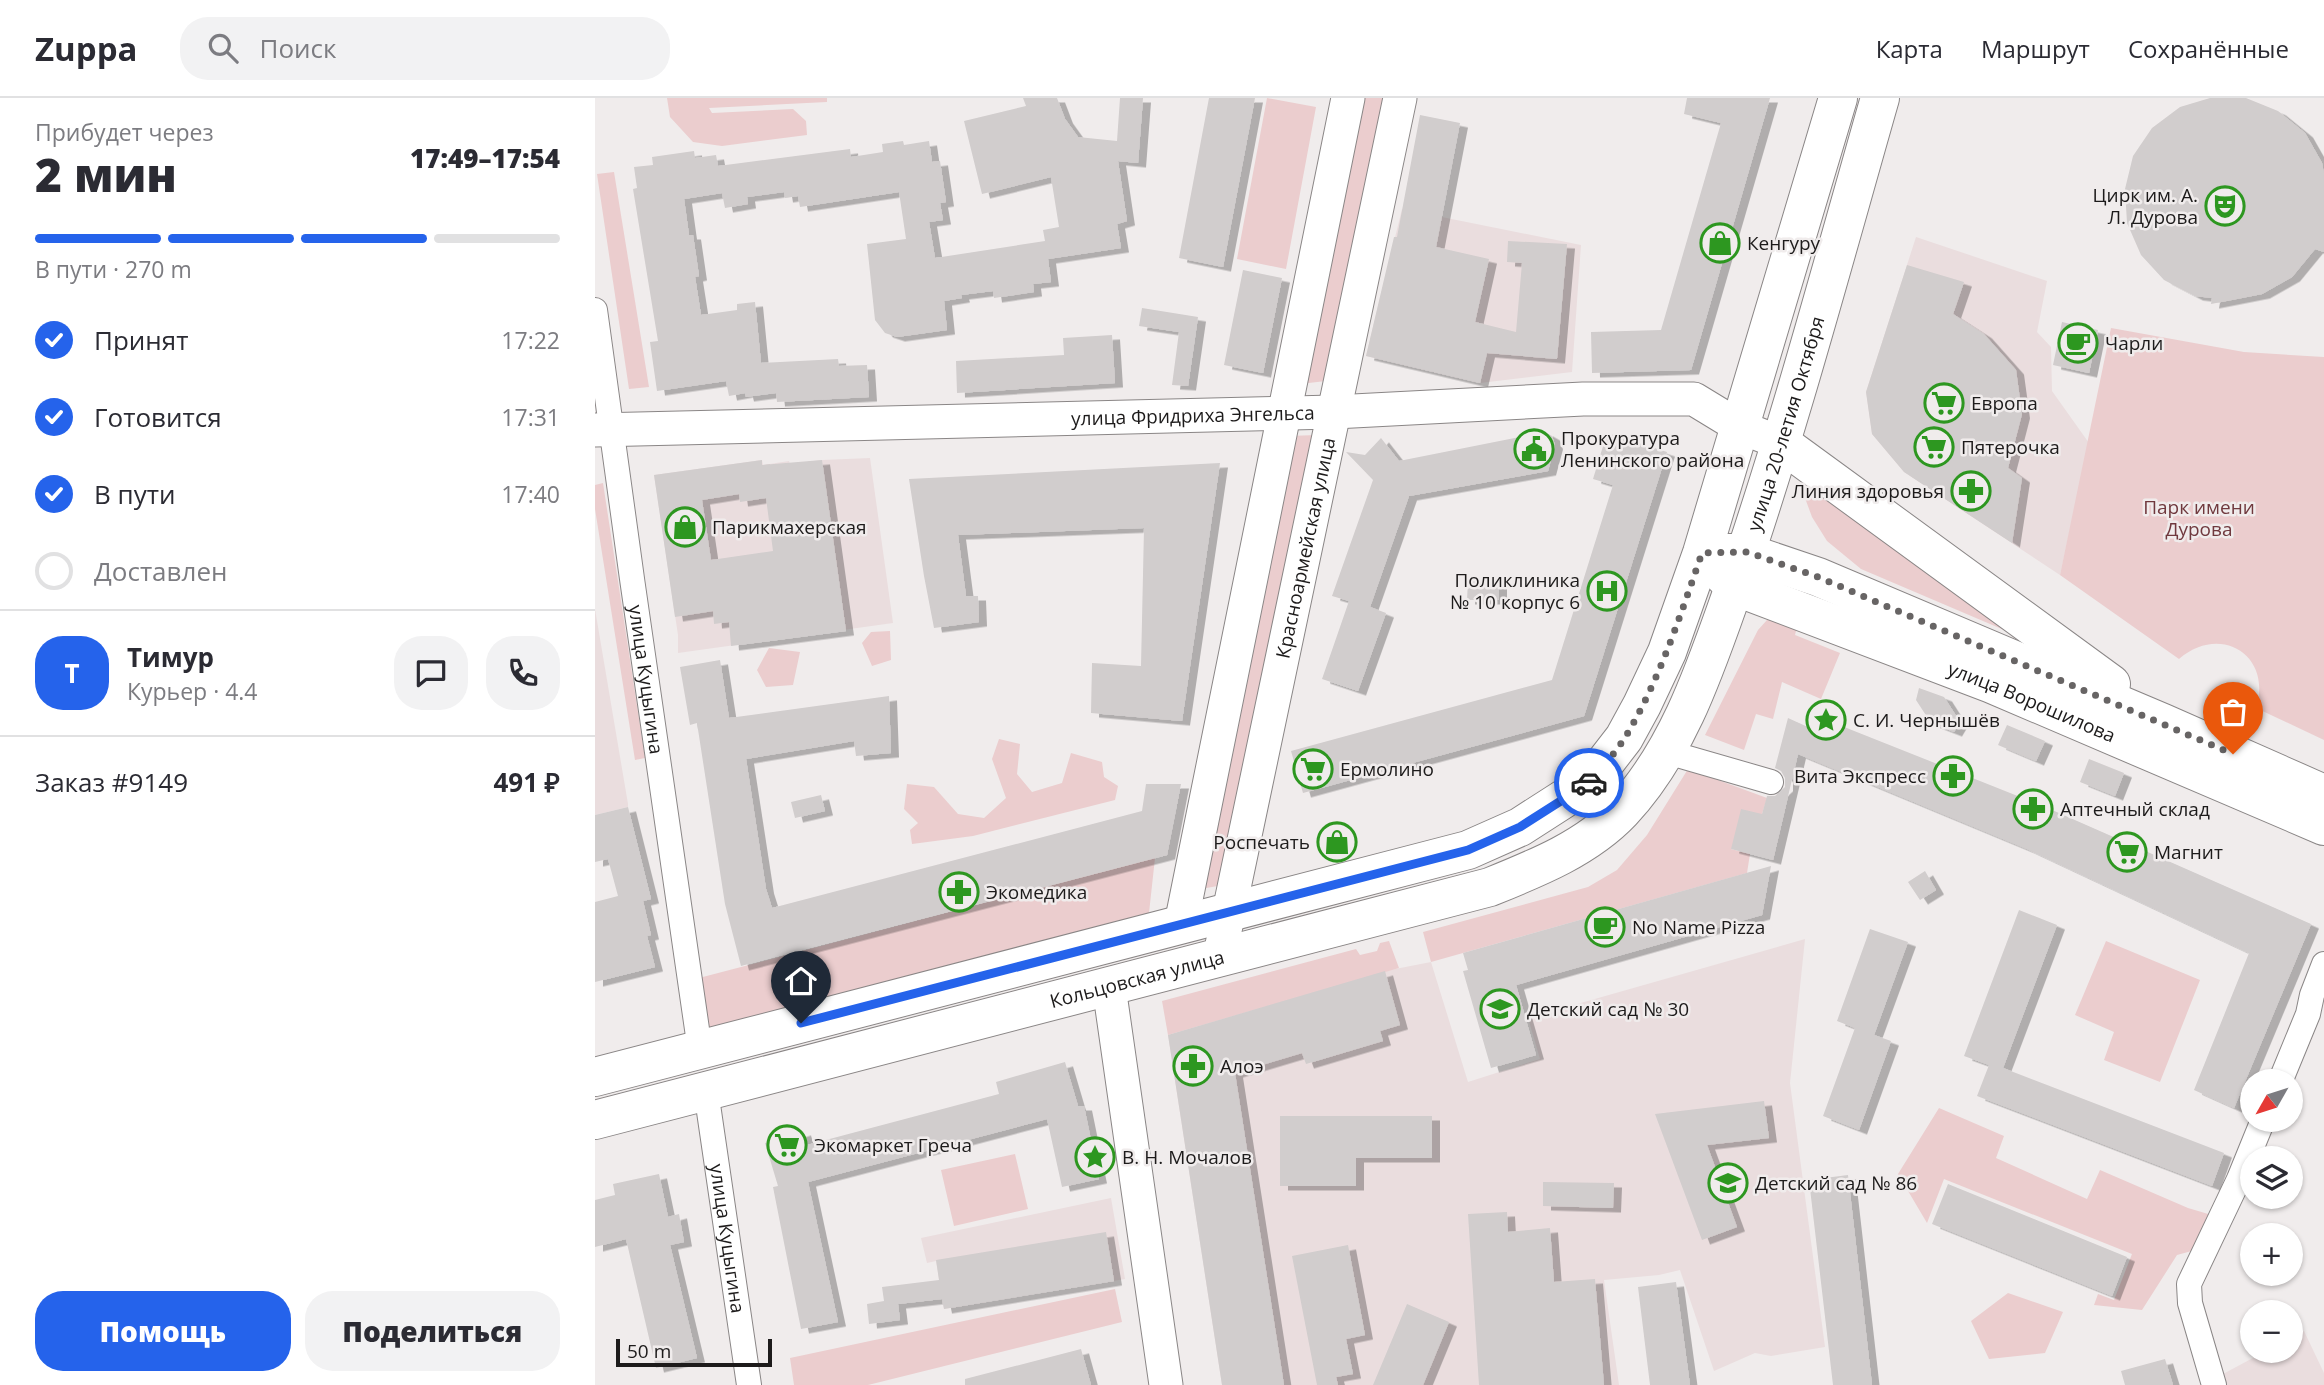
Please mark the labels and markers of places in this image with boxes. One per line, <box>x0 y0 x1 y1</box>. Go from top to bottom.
place label: Цирк им. А. Л. Дурова <box>2093 182 2198 230</box>
theatre icon: Цирк им. А. Л. Дурова <box>2204 185 2246 227</box>
shop icon: Кенгуру <box>1699 222 1741 264</box>
place label: Кенгуру <box>1747 230 1821 256</box>
cafe icon: Чарли <box>2057 322 2099 364</box>
place label: Чарли <box>2105 330 2163 356</box>
supermarket icon: Европа <box>1923 382 1965 424</box>
place label: Европа <box>1971 390 2038 416</box>
place label: Прокуратура Ленинского района <box>1561 425 1744 473</box>
supermarket icon: Пятерочка <box>1913 426 1955 468</box>
public building icon: Прокуратура Ленинского района <box>1513 428 1555 470</box>
place label: Пятерочка <box>1961 434 2060 460</box>
pharmacy icon: Линия здоровья <box>1950 470 1992 512</box>
place label: Линия здоровья <box>1792 478 1944 504</box>
shop icon: Парикмахерская <box>664 506 706 548</box>
place label: Парикмахерская <box>712 514 867 540</box>
place label: Поликлиника № 10 корпус 6 <box>1450 567 1580 615</box>
hospital icon: Поликлиника № 10 корпус 6 <box>1586 570 1628 612</box>
pin <box>2203 682 2263 754</box>
place icon: С. И. Чернышёв <box>1805 699 1847 741</box>
place label: С. И. Чернышёв <box>1853 707 2000 733</box>
supermarket icon: Ермолино <box>1292 748 1334 790</box>
pharmacy icon: Вита Экспресс <box>1932 755 1974 797</box>
place label: Ермолино <box>1340 756 1434 782</box>
place label: Вита Экспресс <box>1794 763 1926 789</box>
pharmacy icon: Аптечный склад <box>2012 788 2054 830</box>
place label: Аптечный склад <box>2060 796 2210 822</box>
shop icon: Роспечать <box>1316 821 1358 863</box>
place label: Роспечать <box>1213 829 1310 855</box>
supermarket icon: Магнит <box>2106 831 2148 873</box>
place label: Магнит <box>2154 839 2223 865</box>
pharmacy icon: Экомедика <box>938 871 980 913</box>
place label: Экомедика <box>986 879 1087 905</box>
cafe icon: No Name Pizza <box>1584 906 1626 948</box>
place label: No Name Pizza <box>1632 914 1765 940</box>
pin <box>771 951 831 1023</box>
school or university icon: Детский сад № 30 <box>1479 988 1521 1030</box>
place label: Детский сад № 30 <box>1527 996 1689 1022</box>
pharmacy icon: Алоэ <box>1172 1045 1214 1087</box>
place label: Алоэ <box>1220 1053 1264 1079</box>
supermarket icon: Экомаркет Греча <box>766 1124 808 1166</box>
place label: Экомаркет Греча <box>814 1132 972 1158</box>
place icon: В. Н. Мочалов <box>1074 1136 1116 1178</box>
place label: В. Н. Мочалов <box>1122 1144 1252 1170</box>
school or university icon: Детский сад № 86 <box>1707 1162 1749 1204</box>
place label: Детский сад № 86 <box>1755 1170 1917 1196</box>

